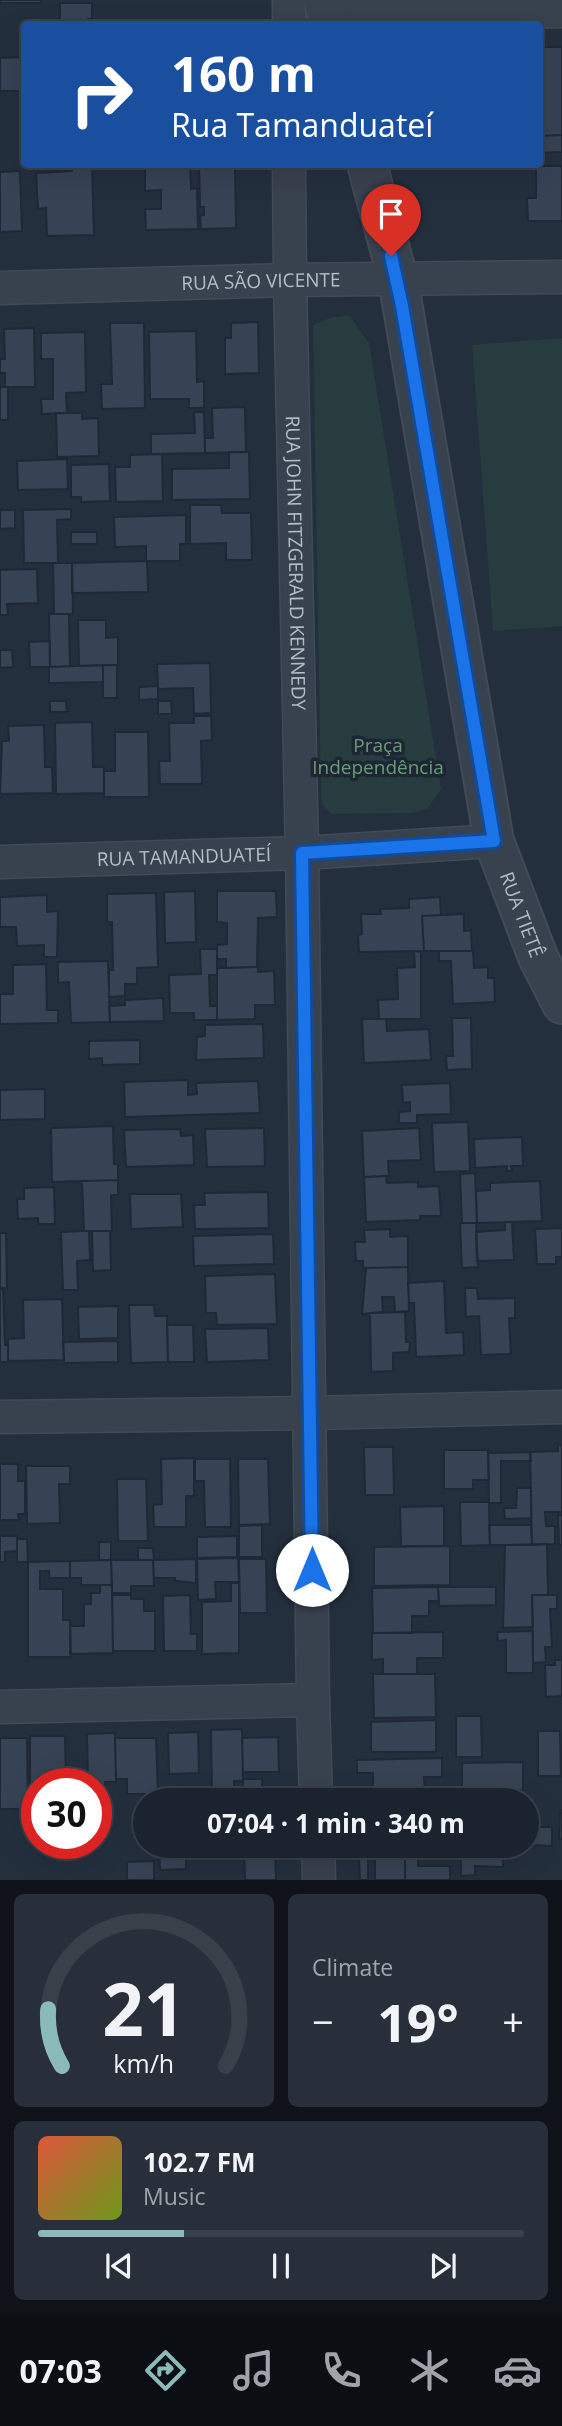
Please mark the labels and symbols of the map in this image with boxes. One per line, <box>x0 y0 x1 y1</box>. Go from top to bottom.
pin <box>361 184 421 256</box>
street label: RUA SÃO VICENTE <box>181 266 341 296</box>
street label: RUA JOHN FITZGERALD KENNEDY <box>280 415 312 711</box>
park label: Praça Independência <box>312 732 444 780</box>
street label: RUA TAMANDUATEÍ <box>96 841 272 872</box>
street label: RUA TIETÊ <box>494 868 550 961</box>
position arrow <box>275 1533 349 1607</box>
speed limit sign: 30 <box>21 1768 112 1859</box>

